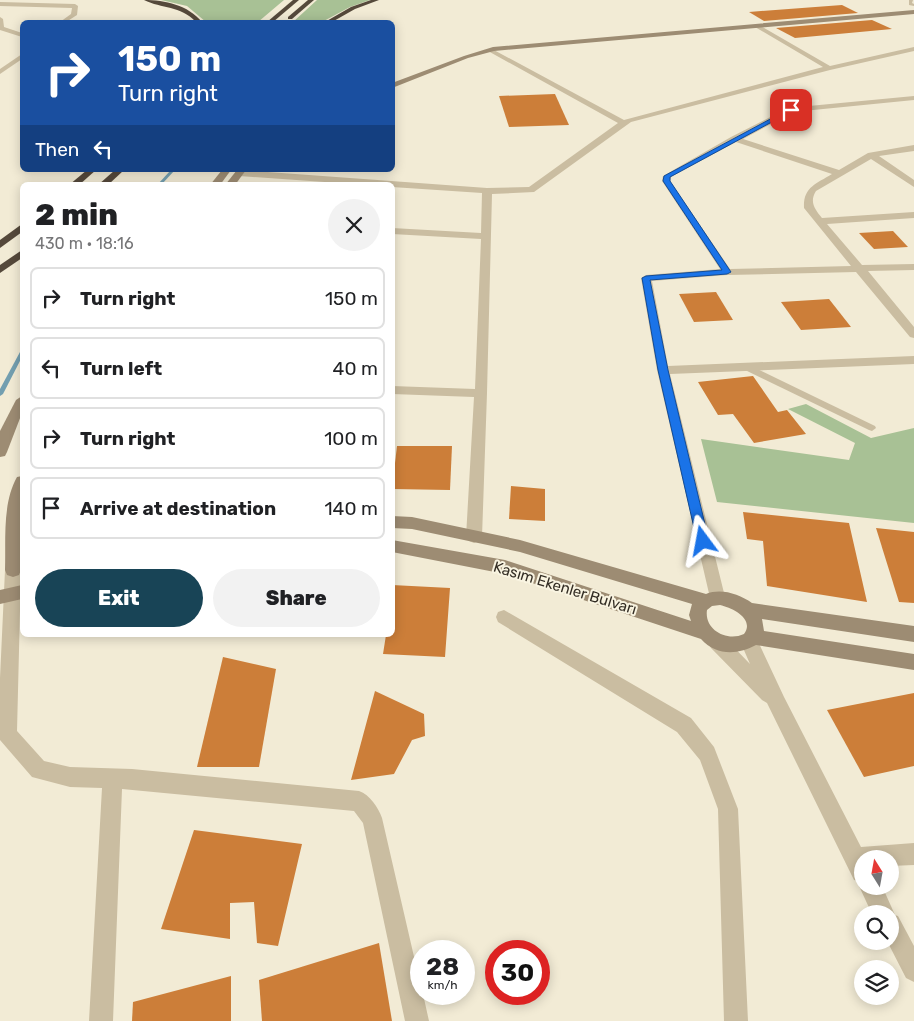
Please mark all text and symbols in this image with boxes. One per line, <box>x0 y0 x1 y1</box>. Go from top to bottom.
text: 150 m <box>118 38 221 80</box>
icon: right <box>35 40 100 105</box>
text: Turn right <box>118 80 218 107</box>
pin <box>770 89 812 131</box>
icon: arrive <box>777 96 805 124</box>
icon: left <box>89 135 117 163</box>
text: Then <box>35 138 79 161</box>
text: 2 min <box>35 197 118 233</box>
button: close <box>328 199 380 251</box>
text: 430 m · 18:16 <box>35 234 134 253</box>
icon: right <box>37 284 65 312</box>
text: Turn right <box>80 287 175 310</box>
text: 150 m <box>325 287 378 310</box>
icon: left <box>37 354 65 382</box>
text: Turn left <box>80 357 162 380</box>
text: 40 m <box>333 357 378 380</box>
icon: right <box>37 424 65 452</box>
text: Turn right <box>80 427 175 450</box>
text: 100 m <box>324 427 378 450</box>
icon: arrive <box>37 494 65 522</box>
text: Arrive at destination <box>80 497 276 520</box>
text: 140 m <box>324 497 378 520</box>
position arrow <box>676 514 728 566</box>
street label: Kasım Ekenler Bulvarı <box>491 558 639 618</box>
button: Exit <box>35 569 203 627</box>
button: Share <box>213 569 380 627</box>
north arrow <box>854 850 899 895</box>
map controls <box>854 850 899 1005</box>
button: search <box>854 905 899 950</box>
speed limit sign: 30 <box>485 940 550 1005</box>
text: 28 <box>426 952 459 981</box>
button: layers <box>854 960 899 1005</box>
text: km/h <box>428 978 457 992</box>

